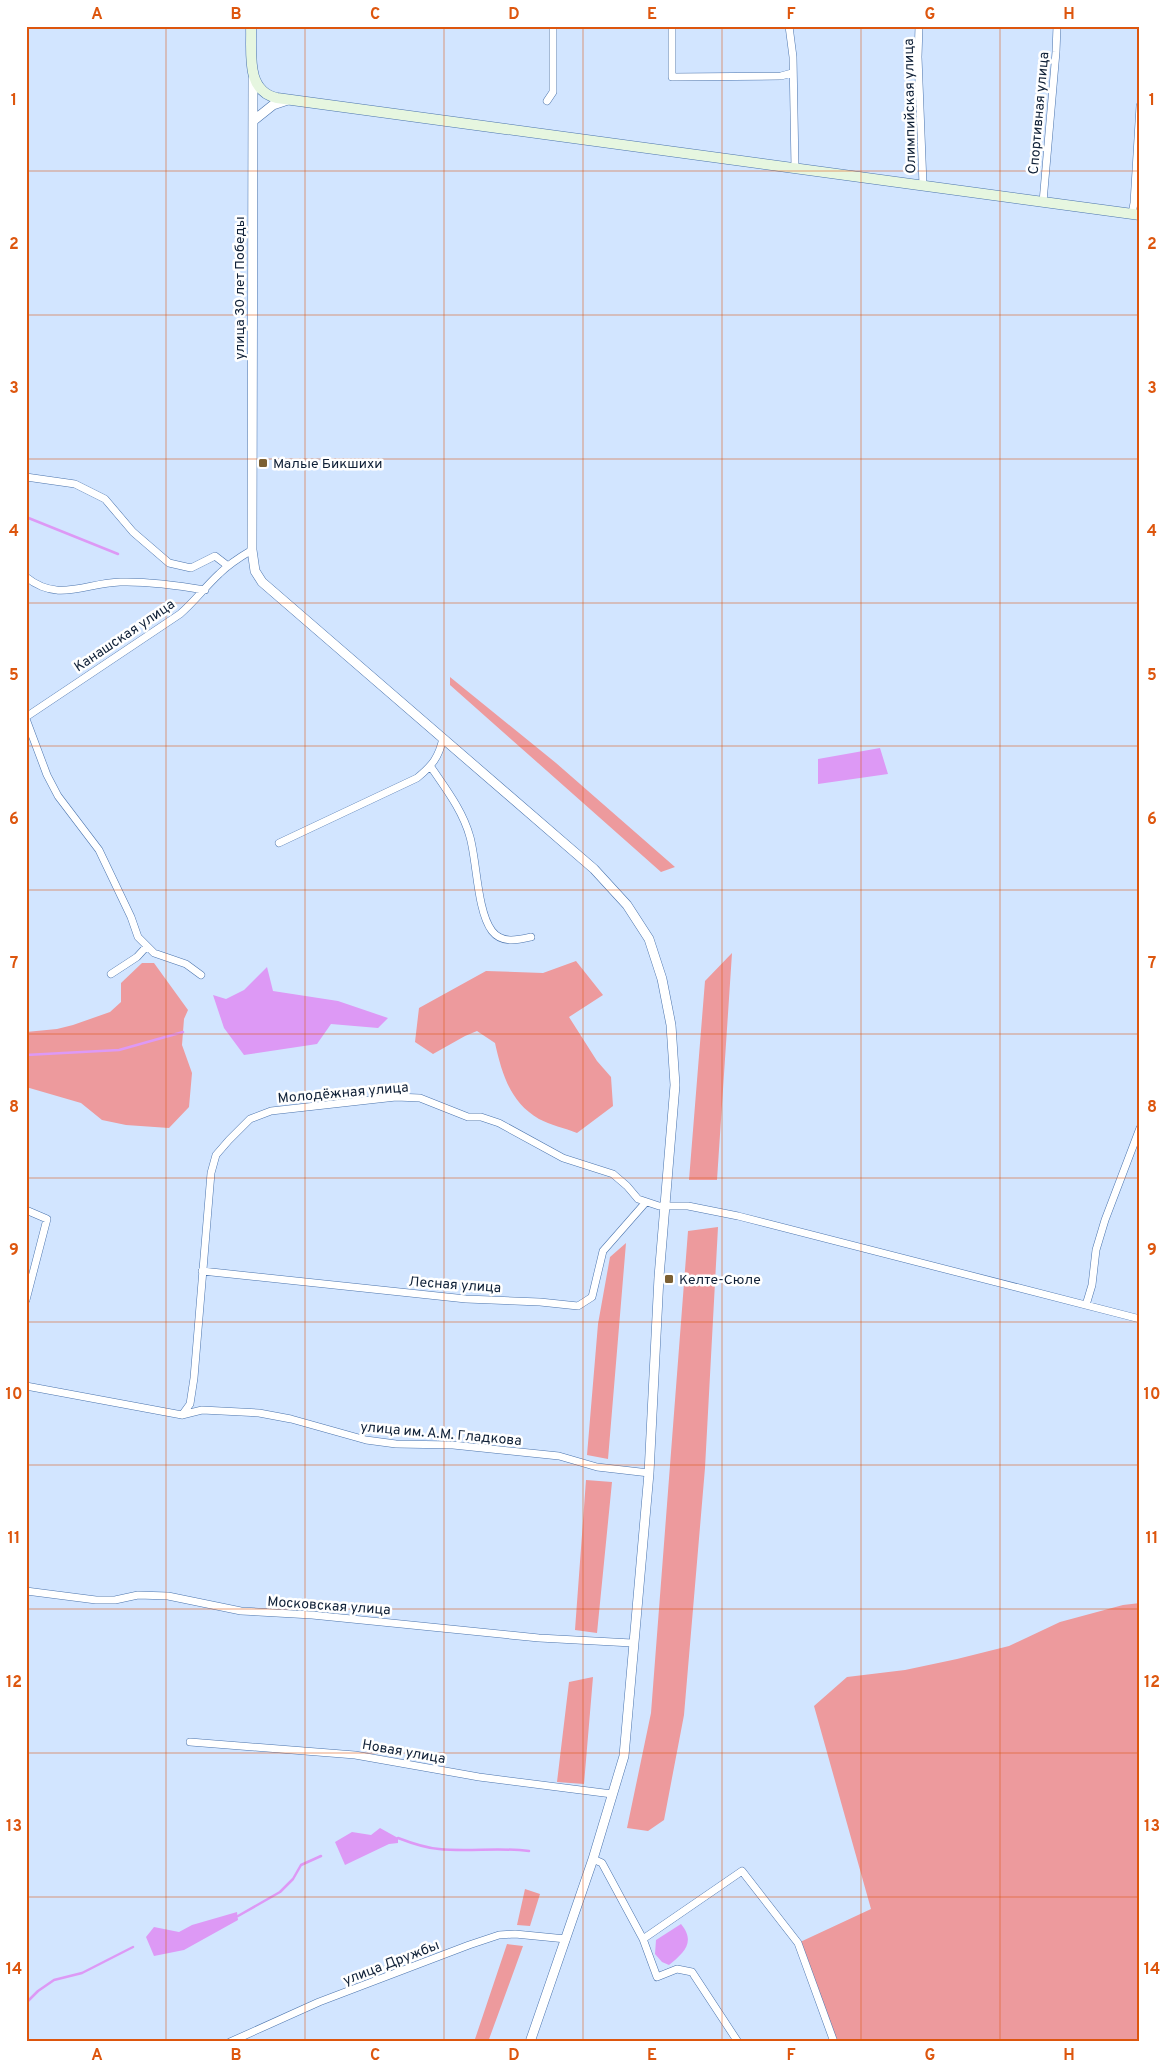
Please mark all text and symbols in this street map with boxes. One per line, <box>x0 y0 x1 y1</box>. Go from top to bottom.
text: A <box>91 5 103 25</box>
text: B <box>230 5 242 25</box>
text: C <box>370 5 380 25</box>
text: D <box>508 5 520 25</box>
text: E <box>647 5 657 25</box>
text: F <box>786 5 796 25</box>
text: G <box>925 5 935 25</box>
text: H <box>1063 5 1075 25</box>
street label: Олимпийская улица <box>901 38 920 174</box>
street label: Спортивная улица <box>1026 51 1053 175</box>
text: 1 <box>11 91 17 111</box>
text: 1 <box>1149 91 1155 111</box>
street label: улица 30 лет Победы <box>232 216 249 360</box>
text: 2 <box>9 235 19 255</box>
text: 2 <box>1147 235 1157 255</box>
text: 3 <box>9 379 19 399</box>
text: 3 <box>1147 379 1157 399</box>
place label: Малые Бикшихи <box>273 456 383 473</box>
marker: Малые Бикшихи <box>257 457 269 469</box>
text: 4 <box>9 522 19 542</box>
text: 4 <box>1147 522 1157 542</box>
street label: Канашская улица <box>71 596 178 676</box>
text: 5 <box>9 666 19 686</box>
text: 5 <box>1147 666 1157 686</box>
text: 6 <box>9 810 19 830</box>
text: 6 <box>1147 810 1157 830</box>
text: 7 <box>10 954 18 974</box>
text: 7 <box>1148 954 1156 974</box>
street label: Молодёжная улица <box>277 1079 409 1108</box>
text: 8 <box>9 1098 19 1118</box>
text: 8 <box>1147 1098 1157 1118</box>
text: 9 <box>9 1241 19 1261</box>
text: 9 <box>1147 1241 1157 1261</box>
place label: Келте-Сюле <box>679 1272 761 1289</box>
marker: Келте-Сюле <box>663 1273 675 1285</box>
street label: Лесная улица <box>408 1274 502 1297</box>
text: 10 <box>6 1385 22 1405</box>
text: 10 <box>1144 1385 1160 1405</box>
street label: улица им. А.М. Гладкова <box>359 1419 522 1450</box>
text: 11 <box>8 1529 20 1549</box>
text: 11 <box>1146 1529 1158 1549</box>
street label: Московская улица <box>267 1594 391 1619</box>
text: 12 <box>6 1673 22 1693</box>
text: 12 <box>1144 1673 1160 1693</box>
street label: Новая улица <box>361 1737 447 1768</box>
text: 13 <box>6 1817 22 1837</box>
text: 13 <box>1144 1817 1160 1837</box>
street label: улица Дружбы <box>341 1937 442 1990</box>
text: 14 <box>6 1960 22 1980</box>
text: 14 <box>1144 1960 1160 1980</box>
text: A <box>91 2046 103 2066</box>
text: B <box>230 2046 242 2066</box>
text: C <box>370 2046 380 2066</box>
text: D <box>508 2046 520 2066</box>
text: E <box>647 2046 657 2066</box>
text: F <box>786 2046 796 2066</box>
text: G <box>925 2046 935 2066</box>
text: H <box>1063 2046 1075 2066</box>

